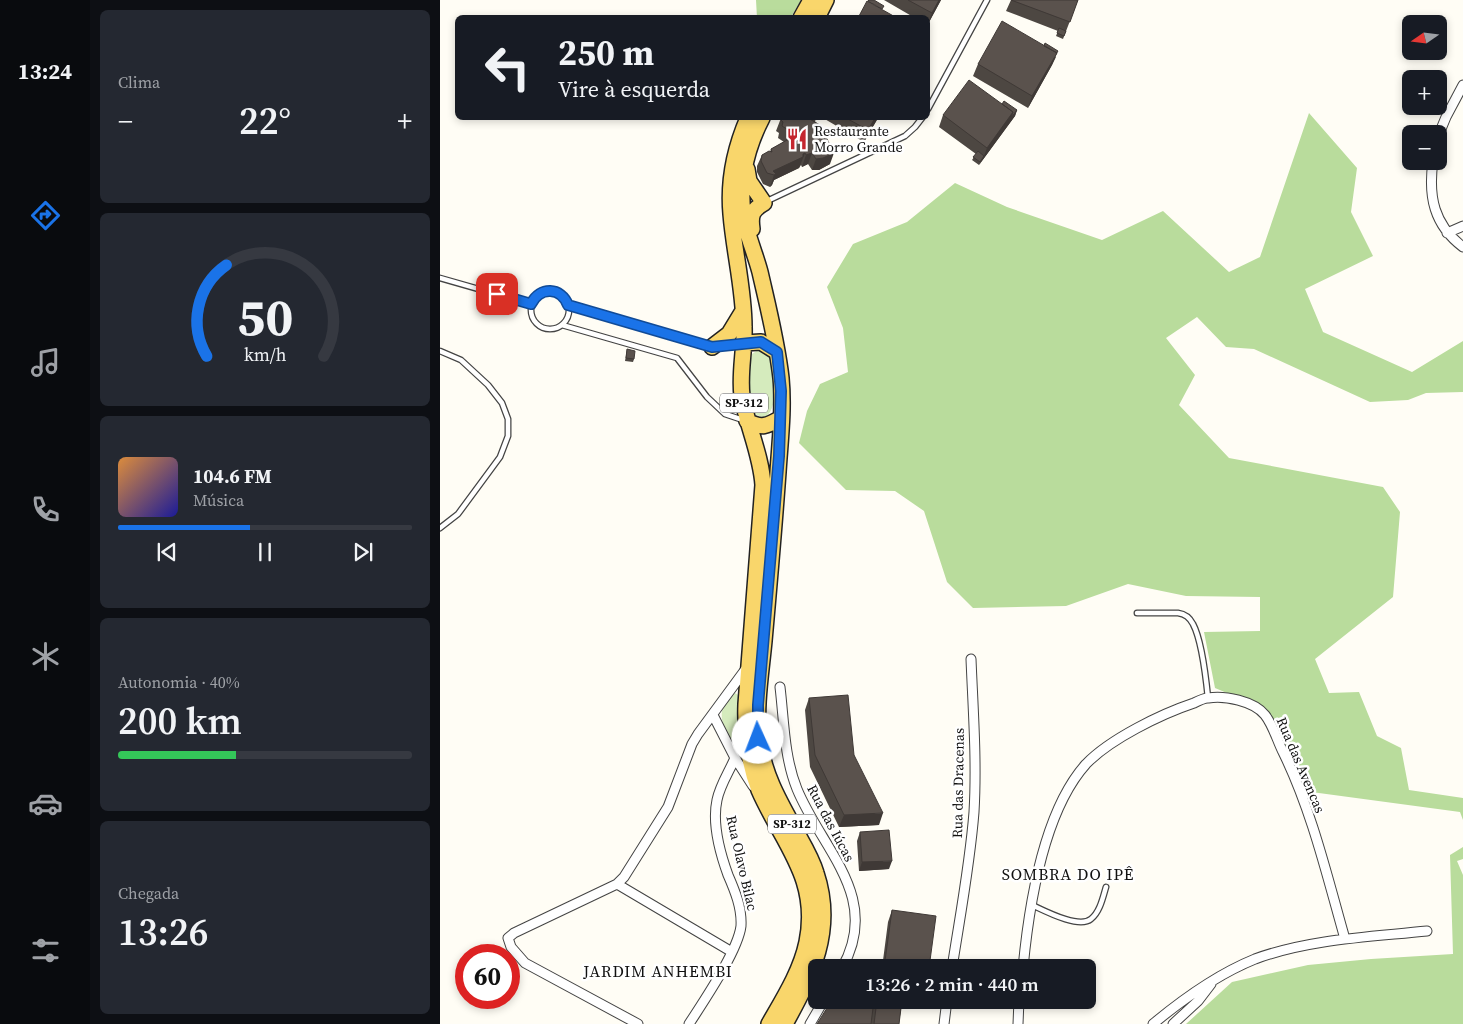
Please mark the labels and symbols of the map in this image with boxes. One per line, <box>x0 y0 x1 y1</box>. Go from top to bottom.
north arrow <box>1402 15 1448 60</box>
place label: Restaurante Morro Grande <box>814 121 903 157</box>
restaurant icon: Restaurante Morro Grande <box>784 126 810 152</box>
pin <box>476 273 518 315</box>
road number: SP-312 <box>720 393 768 412</box>
position arrow <box>731 711 783 763</box>
street label: Rua das Avencas <box>1272 714 1330 816</box>
street label: Rua das Dracenas <box>947 728 969 838</box>
street label: Rua das Iúcas <box>802 781 860 865</box>
street label: Rua Olavo Bilac <box>721 813 763 913</box>
road number: SP-312 <box>768 814 816 834</box>
district label: SOMBRA DO IPÊ <box>1002 863 1134 885</box>
speed limit sign: 60 <box>455 944 520 1009</box>
district label: JARDIM ANHEMBI <box>582 960 733 982</box>

